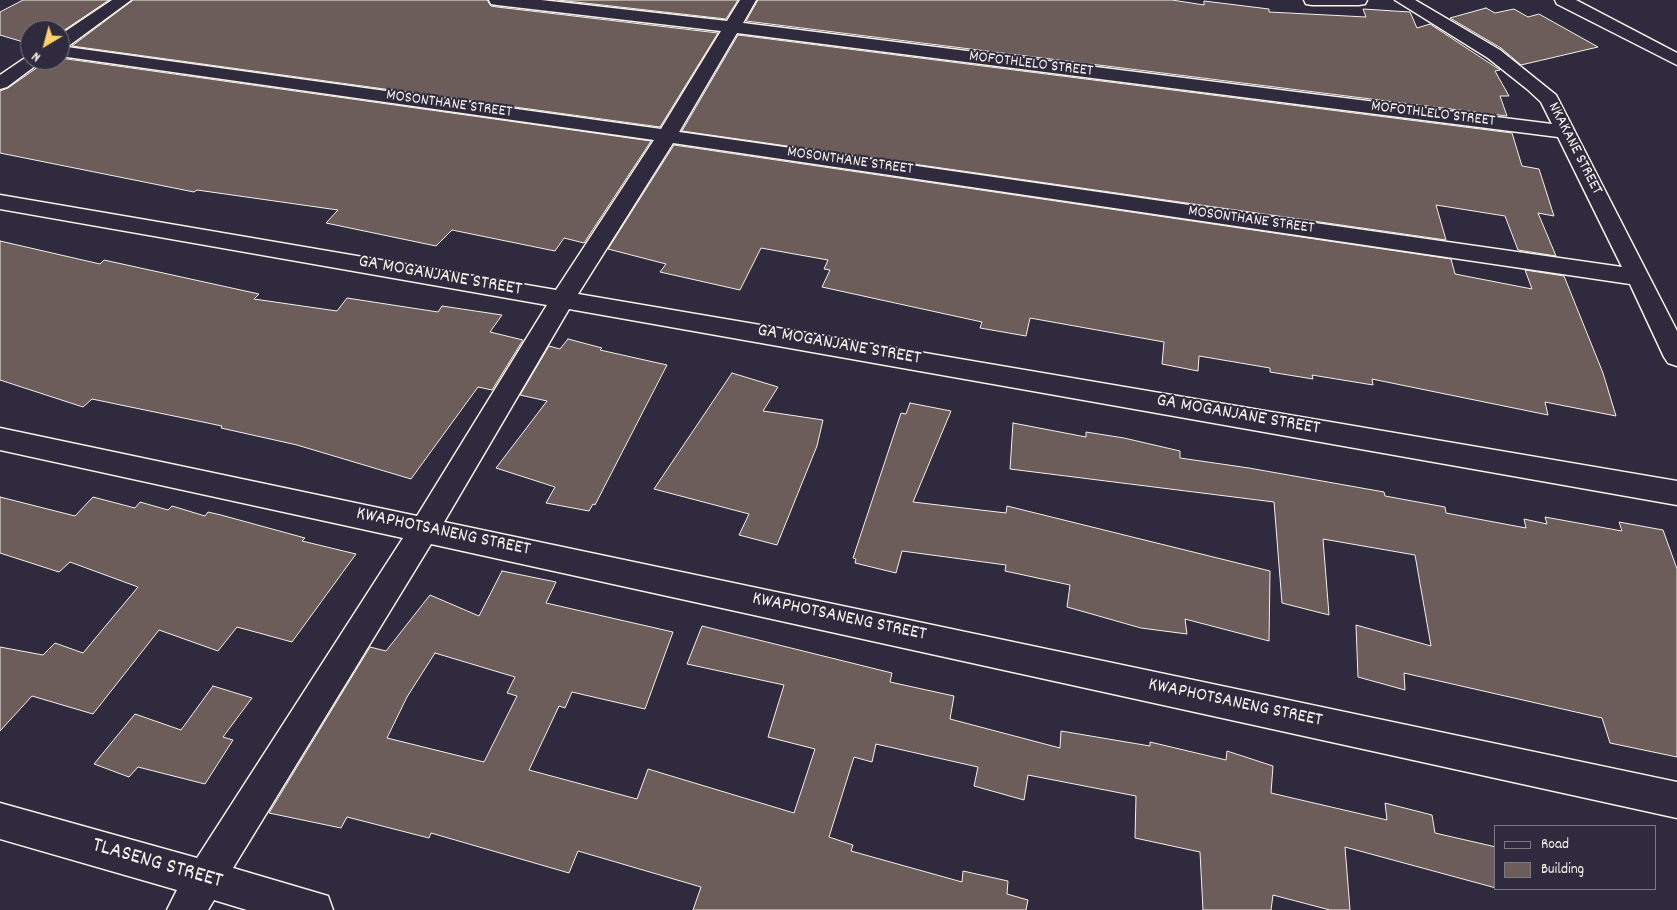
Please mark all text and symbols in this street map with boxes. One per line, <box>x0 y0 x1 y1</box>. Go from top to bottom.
north arrow <box>20 20 70 70</box>
text: N <box>28 46 45 66</box>
street label: MOFOTHLELO STREET <box>968 48 1094 82</box>
street label: MOSONTHANE STREET <box>385 87 513 123</box>
street label: MOFOTHLELO STREET <box>1370 98 1496 132</box>
street label: NKAKANE STREET <box>1542 100 1606 198</box>
street label: MOSONTHANE STREET <box>786 144 914 180</box>
street label: MOSONTHANE STREET <box>1187 203 1315 239</box>
street label: GA MOGANJANE STREET <box>357 251 523 303</box>
street label: GA MOGANJANE STREET <box>756 320 922 372</box>
street label: GA MOGANJANE STREET <box>1155 390 1321 442</box>
street label: KWAPHOTSANENG STREET <box>354 503 532 563</box>
street label: KWAPHOTSANENG STREET <box>750 588 928 648</box>
street label: KWAPHOTSANENG STREET <box>1146 674 1324 734</box>
legend <box>1494 825 1657 890</box>
street label: TLASENG STREET <box>89 834 225 896</box>
text: Road <box>1541 834 1569 856</box>
text: Building <box>1541 859 1584 881</box>

